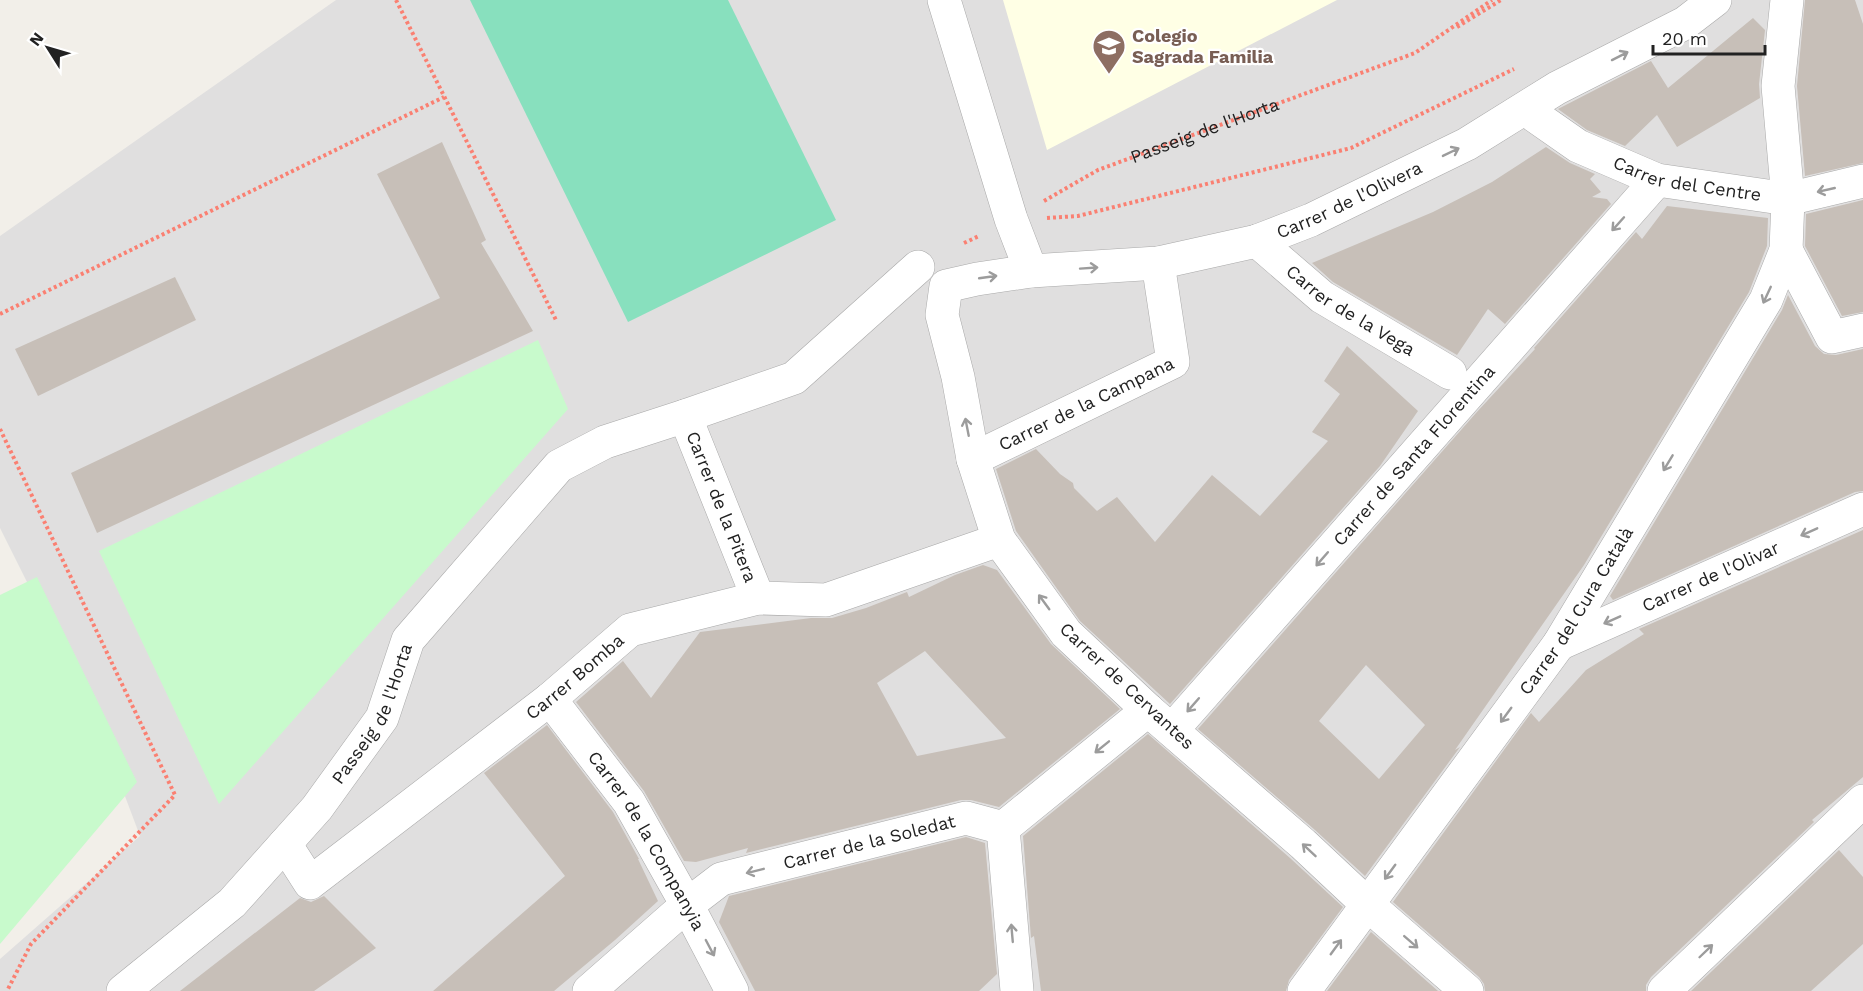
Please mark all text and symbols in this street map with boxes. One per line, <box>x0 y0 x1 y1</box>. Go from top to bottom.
north arrow <box>18 18 78 78</box>
scale bar <box>1653 18 1766 56</box>
place label: Colegio Sagrada Familia <box>1132 25 1274 67</box>
school or university icon: Colegio Sagrada Familia <box>1091 28 1127 75</box>
text: 20 m <box>1662 28 1707 49</box>
text: N <box>25 29 48 50</box>
one-way arrow <box>1611 50 1628 62</box>
street label: Passeig de l'Horta <box>1127 93 1282 167</box>
one-way arrow <box>1441 146 1459 158</box>
street label: Carrer del Centre <box>1610 151 1763 205</box>
street label: Carrer de l'Olivera <box>1273 157 1425 242</box>
one-way arrow <box>1816 185 1836 196</box>
one-way arrow <box>1611 216 1625 231</box>
street label: Carrer de la Vega <box>1282 260 1419 360</box>
one-way arrow <box>1079 262 1098 273</box>
one-way arrow <box>978 272 997 283</box>
one-way arrow <box>1761 286 1773 304</box>
street label: Carrer de la Campana <box>995 352 1177 455</box>
street label: Carrer de Santa Florentina <box>1328 361 1499 550</box>
one-way arrow <box>961 417 972 437</box>
street label: Carrer de la Pitera <box>682 428 762 585</box>
one-way arrow <box>1661 454 1673 471</box>
street label: Carrer del Cura Català <box>1514 523 1637 698</box>
one-way arrow <box>1801 526 1819 538</box>
street label: Carrer de l'Olivar <box>1639 537 1782 616</box>
one-way arrow <box>1315 551 1329 566</box>
one-way arrow <box>1038 595 1050 611</box>
one-way arrow <box>1604 615 1622 626</box>
street label: Carrer de Cervantes <box>1056 618 1199 753</box>
street label: Carrer Bomba <box>521 629 628 724</box>
street label: Passeig de l'Horta <box>327 641 416 788</box>
one-way arrow <box>1186 697 1200 712</box>
one-way arrow <box>1500 707 1512 723</box>
one-way arrow <box>1094 740 1110 753</box>
street label: Carrer de la Companyia <box>584 747 709 934</box>
street label: Carrer de la Soledat <box>781 810 958 873</box>
one-way arrow <box>1301 843 1316 857</box>
one-way arrow <box>1384 864 1396 880</box>
one-way arrow <box>746 865 765 877</box>
one-way arrow <box>1006 923 1017 943</box>
one-way arrow <box>1403 935 1418 949</box>
one-way arrow <box>704 939 716 956</box>
one-way arrow <box>1329 940 1342 956</box>
one-way arrow <box>1699 943 1714 958</box>

